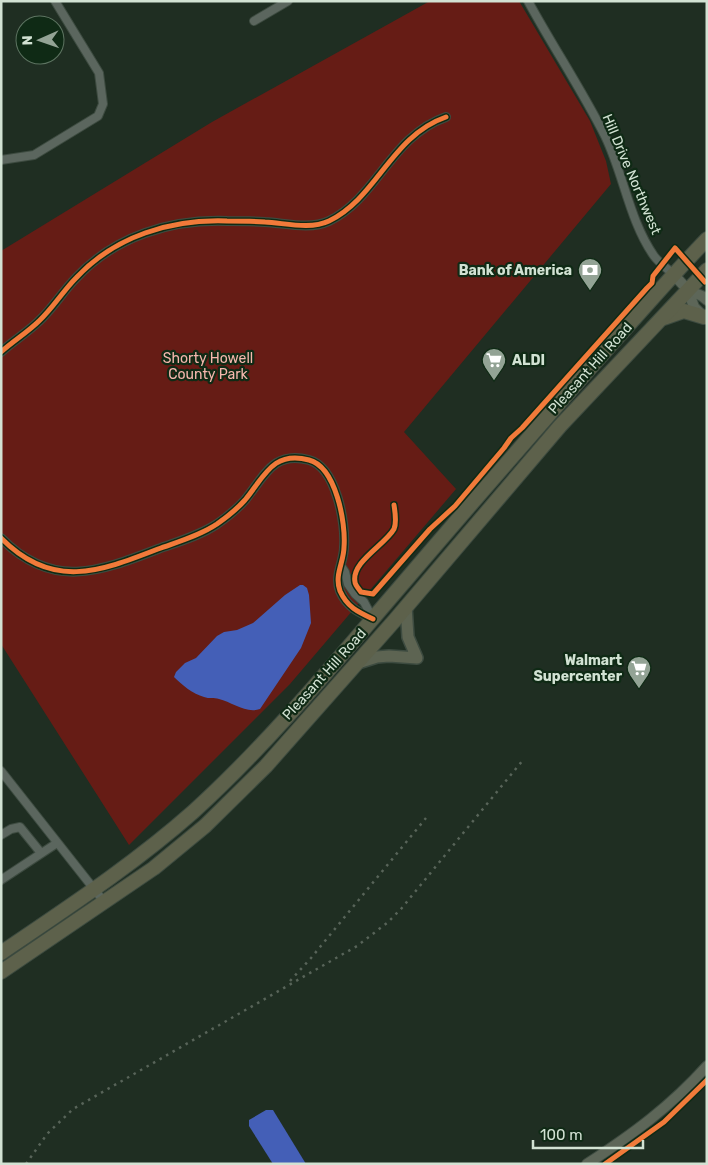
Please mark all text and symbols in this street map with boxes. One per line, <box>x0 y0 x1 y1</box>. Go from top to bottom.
north arrow <box>15 15 65 65</box>
text: N <box>19 35 36 46</box>
street label: Hill Drive Northwest <box>598 111 665 237</box>
bank icon: Bank of America <box>577 257 603 291</box>
place label: Bank of America <box>459 262 572 279</box>
street label: Pleasant Hill Road <box>545 319 636 417</box>
supermarket icon: ALDI <box>481 347 507 381</box>
park label: Shorty Howell County Park <box>163 350 253 383</box>
place label: ALDI <box>512 352 545 369</box>
street label: Pleasant Hill Road <box>279 625 370 723</box>
place label: Walmart Supercenter <box>534 652 623 685</box>
supermarket icon: Walmart Supercenter <box>626 655 652 689</box>
scale bar <box>533 1118 643 1150</box>
text: 100 m <box>540 1126 582 1144</box>

